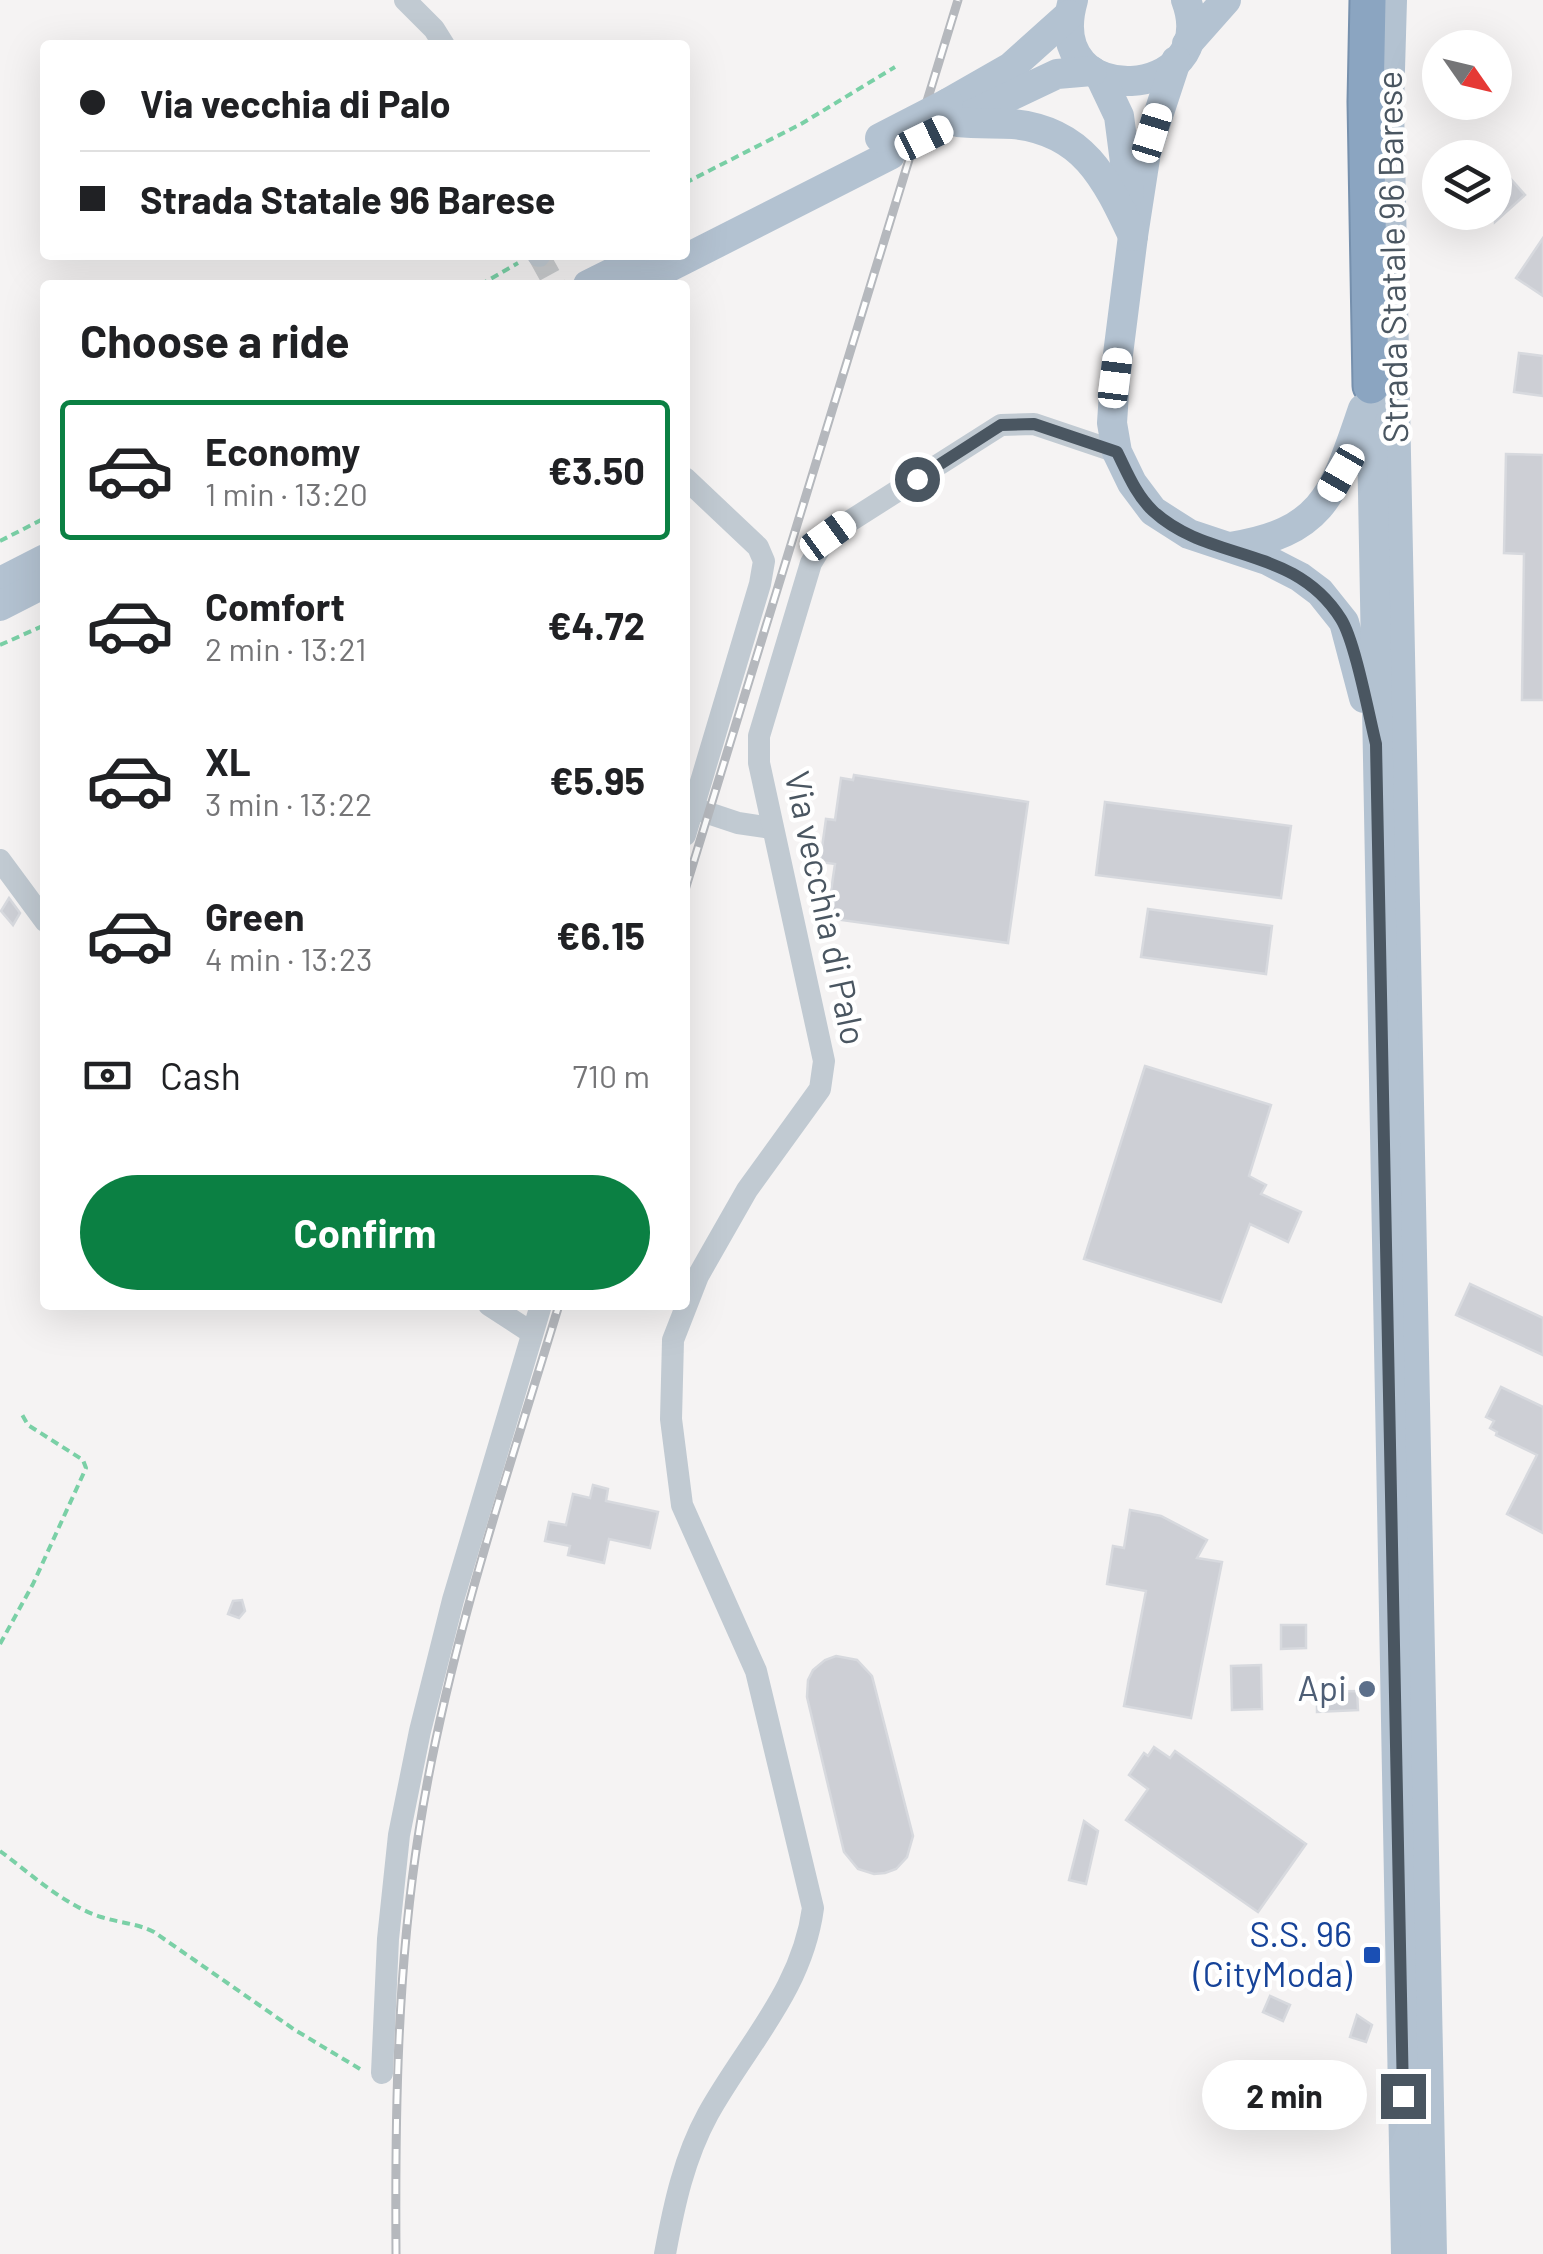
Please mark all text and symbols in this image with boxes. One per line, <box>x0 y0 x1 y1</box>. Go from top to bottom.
north arrow <box>1422 30 1512 120</box>
map controls <box>1422 30 1512 230</box>
street label: Strada Statale 96 Barese <box>1367 71 1415 444</box>
text: Via vecchia di Palo <box>140 80 451 126</box>
car <box>1129 100 1175 166</box>
car <box>890 111 958 165</box>
button: layers <box>1422 140 1512 230</box>
text: Strada Statale 96 Barese <box>140 176 556 222</box>
text: Choose a ride <box>80 313 350 367</box>
car <box>1096 346 1134 410</box>
icon: car <box>85 425 175 515</box>
text: Economy <box>205 428 360 474</box>
car <box>1313 440 1369 506</box>
text: €3.50 <box>548 447 645 493</box>
route start <box>895 457 940 502</box>
text: 1 min · 13:20 <box>205 474 368 512</box>
car <box>795 506 861 566</box>
icon: car <box>85 580 175 670</box>
text: Comfort <box>205 583 345 629</box>
text: €4.72 <box>548 602 645 648</box>
text: 2 min · 13:21 <box>205 629 366 667</box>
icon: car <box>85 735 175 825</box>
text: XL <box>205 738 251 784</box>
text: €5.95 <box>550 757 645 803</box>
street label: Via vecchia di Palo <box>777 767 876 1048</box>
text: 3 min · 13:22 <box>205 784 372 822</box>
icon: car <box>85 890 175 980</box>
text: Green <box>205 893 305 939</box>
text: €6.15 <box>556 912 645 958</box>
text: 4 min · 13:23 <box>205 939 372 977</box>
icon: cash <box>80 1048 135 1103</box>
text: Cash <box>160 1052 241 1098</box>
text: 710 m <box>573 1056 650 1094</box>
button: Confirm <box>80 1175 650 1290</box>
place label: Api <box>1298 1666 1347 1708</box>
marker: Api <box>1356 1678 1378 1700</box>
place label: S.S. 96 (CityModa) <box>1193 1912 1353 1994</box>
marker: S.S. 96 (CityModa) <box>1361 1944 1383 1966</box>
callout: 2 min <box>1203 2061 1368 2131</box>
route end <box>1381 2074 1426 2119</box>
text: 2 min <box>1246 2076 1323 2114</box>

